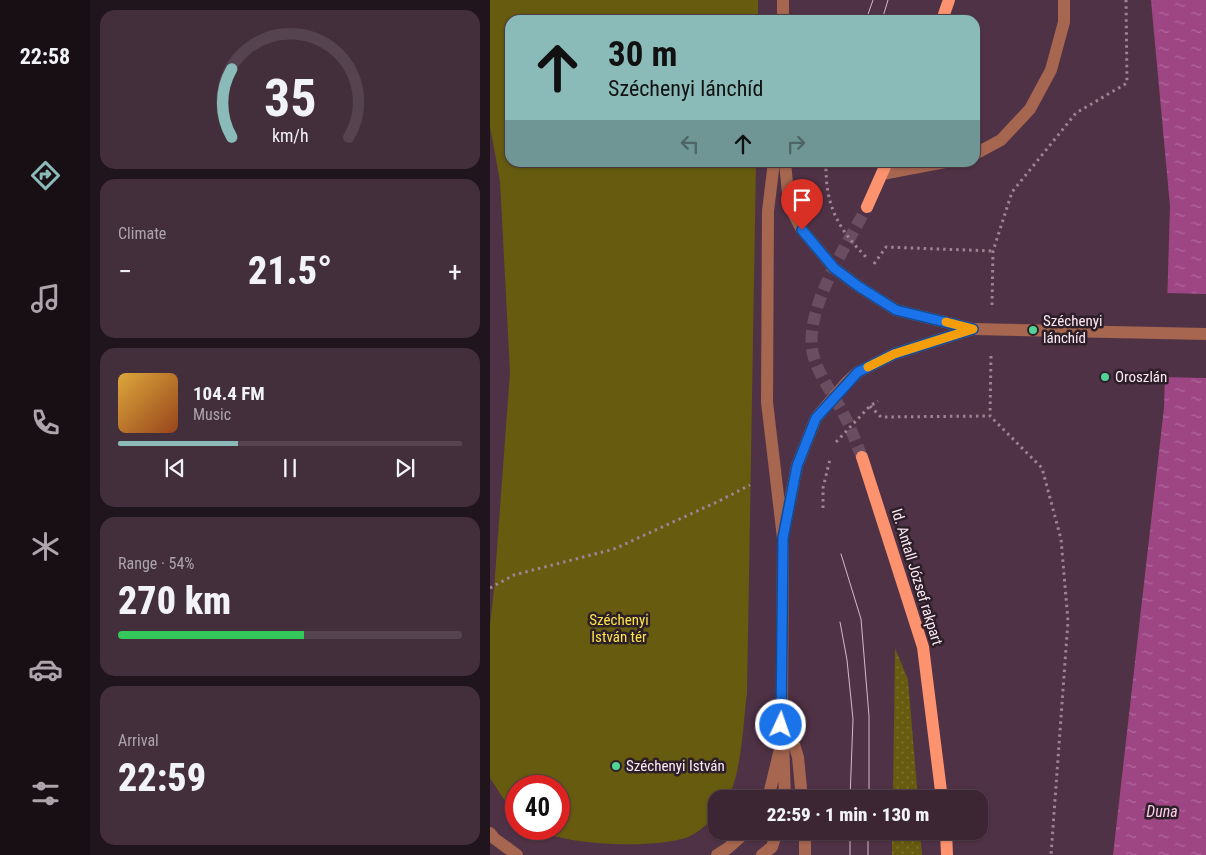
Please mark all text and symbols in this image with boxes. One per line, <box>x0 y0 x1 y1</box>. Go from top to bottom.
text: 30 m <box>608 34 677 75</box>
icon: ahead <box>525 35 590 100</box>
text: 22:58 <box>20 44 70 69</box>
text: 35 <box>264 68 316 129</box>
text: Széchenyi lánchíd <box>608 76 763 101</box>
text: km/h <box>272 125 308 146</box>
icon: left <box>676 130 704 158</box>
icon: ahead <box>729 130 757 158</box>
icon: right <box>782 130 810 158</box>
icon: directions <box>28 158 63 193</box>
pin <box>781 179 823 230</box>
icon: arrive <box>788 186 816 214</box>
text: Climate <box>118 224 166 243</box>
text: 21.5° <box>248 249 332 293</box>
text: − <box>118 255 132 288</box>
text: + <box>448 255 462 288</box>
icon: music <box>28 281 63 316</box>
place label: Széchenyi lánchíd <box>1043 312 1102 347</box>
marker: Széchenyi lánchíd <box>1027 324 1039 336</box>
place label: Oroszlán <box>1115 368 1167 386</box>
marker: Oroszlán <box>1099 371 1111 383</box>
text: 104.4 FM <box>193 382 265 405</box>
icon: phone <box>28 405 63 440</box>
text: Music <box>193 405 231 424</box>
icon: previous <box>161 454 189 482</box>
icon: pause <box>276 454 304 482</box>
icon: next <box>391 454 419 482</box>
street label: Id. Antall József rakpart <box>888 506 946 648</box>
icon: climate <box>28 529 63 564</box>
text: Range · 54% <box>118 554 194 573</box>
text: 270 km <box>118 579 231 623</box>
park label: Széchenyi István tér <box>589 611 649 646</box>
icon: car <box>28 652 63 687</box>
position arrow <box>754 698 806 750</box>
text: Arrival <box>118 731 159 750</box>
text: 22:59 <box>118 756 206 800</box>
place label: Széchenyi István <box>626 757 725 775</box>
marker: Széchenyi István <box>610 760 622 772</box>
speed limit sign: 40 <box>505 775 570 840</box>
icon: filters <box>28 776 63 811</box>
water label: Duna <box>1146 802 1178 821</box>
text: 22:59 · 1 min · 130 m <box>767 803 929 826</box>

